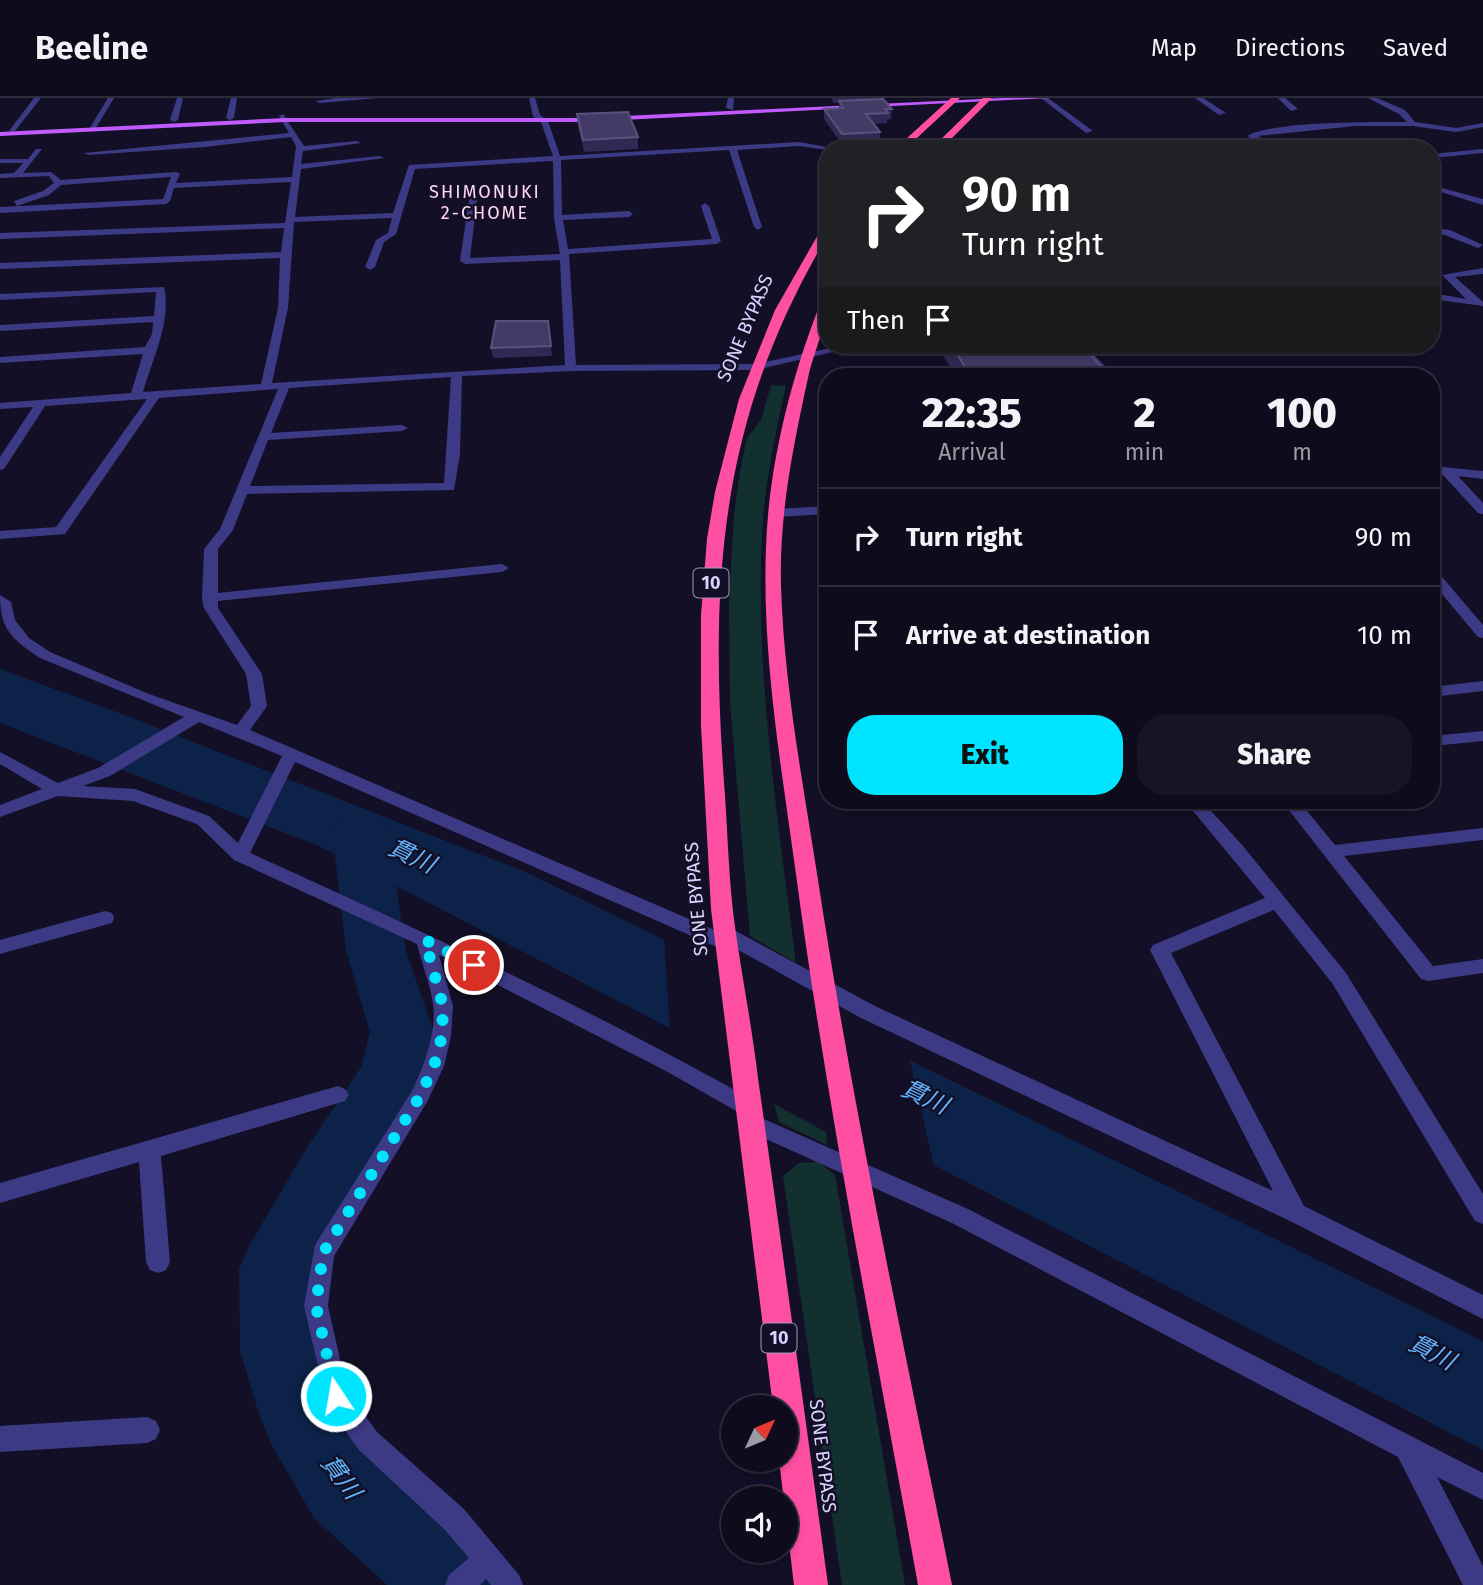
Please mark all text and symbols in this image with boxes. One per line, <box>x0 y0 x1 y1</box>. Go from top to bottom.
text: Beeline <box>35 28 148 68</box>
text: Map <box>1151 34 1197 62</box>
text: Directions <box>1235 34 1345 62</box>
text: Saved <box>1383 34 1448 62</box>
text: 90 m <box>962 165 1071 224</box>
icon: right <box>847 168 938 259</box>
district label: SHIMONUKI 2-CHOME <box>429 181 541 224</box>
text: Turn right <box>962 225 1104 263</box>
street label: SONE BYPASS <box>712 271 778 385</box>
icon: arrive <box>919 301 957 339</box>
text: Then <box>847 305 905 336</box>
text: 22:35 <box>922 388 1022 438</box>
text: 2 <box>1134 388 1156 438</box>
text: 100 <box>1267 388 1337 438</box>
text: Arrival <box>938 438 1006 466</box>
text: min <box>1125 438 1164 466</box>
text: m <box>1292 438 1312 466</box>
icon: right <box>847 518 885 556</box>
text: Turn right <box>906 522 1023 553</box>
text: 90 m <box>1355 522 1412 553</box>
road number: 10 <box>694 569 728 598</box>
icon: arrive <box>847 616 885 654</box>
text: Arrive at destination <box>906 620 1150 651</box>
text: 10 m <box>1357 620 1412 651</box>
button: Exit <box>847 715 1123 795</box>
button: Share <box>1137 715 1412 795</box>
water label: 貫川 <box>384 833 442 880</box>
street label: SONE BYPASS <box>680 841 712 957</box>
pin <box>444 935 504 995</box>
icon: arrive <box>455 946 493 984</box>
water label: 貫川 <box>897 1074 955 1121</box>
road number: 10 <box>762 1324 796 1352</box>
water label: 貫川 <box>1404 1329 1462 1377</box>
position arrow <box>299 1359 373 1433</box>
north arrow <box>721 1395 798 1472</box>
map controls <box>721 1395 798 1563</box>
street label: SONE BYPASS <box>805 1398 841 1514</box>
water label: 貫川 <box>315 1449 368 1507</box>
button: sound <box>721 1486 798 1563</box>

